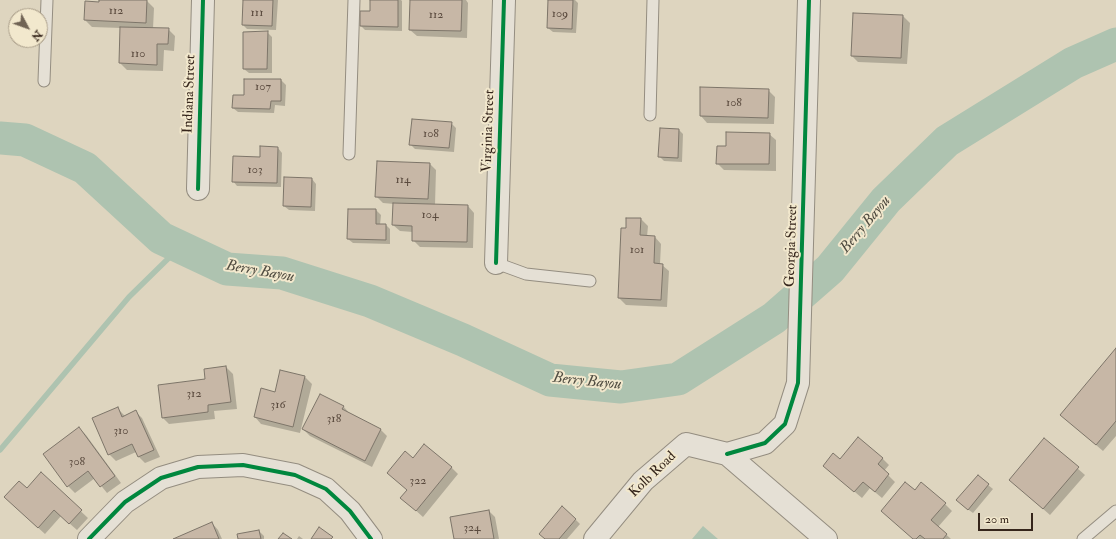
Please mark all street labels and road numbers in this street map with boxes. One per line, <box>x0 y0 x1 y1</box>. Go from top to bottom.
street label: Indiana Street <box>180 54 200 134</box>
street label: Virginia Street <box>479 89 499 173</box>
street label: Georgia Street <box>782 204 802 288</box>
street label: Kolb Road <box>626 449 680 501</box>

